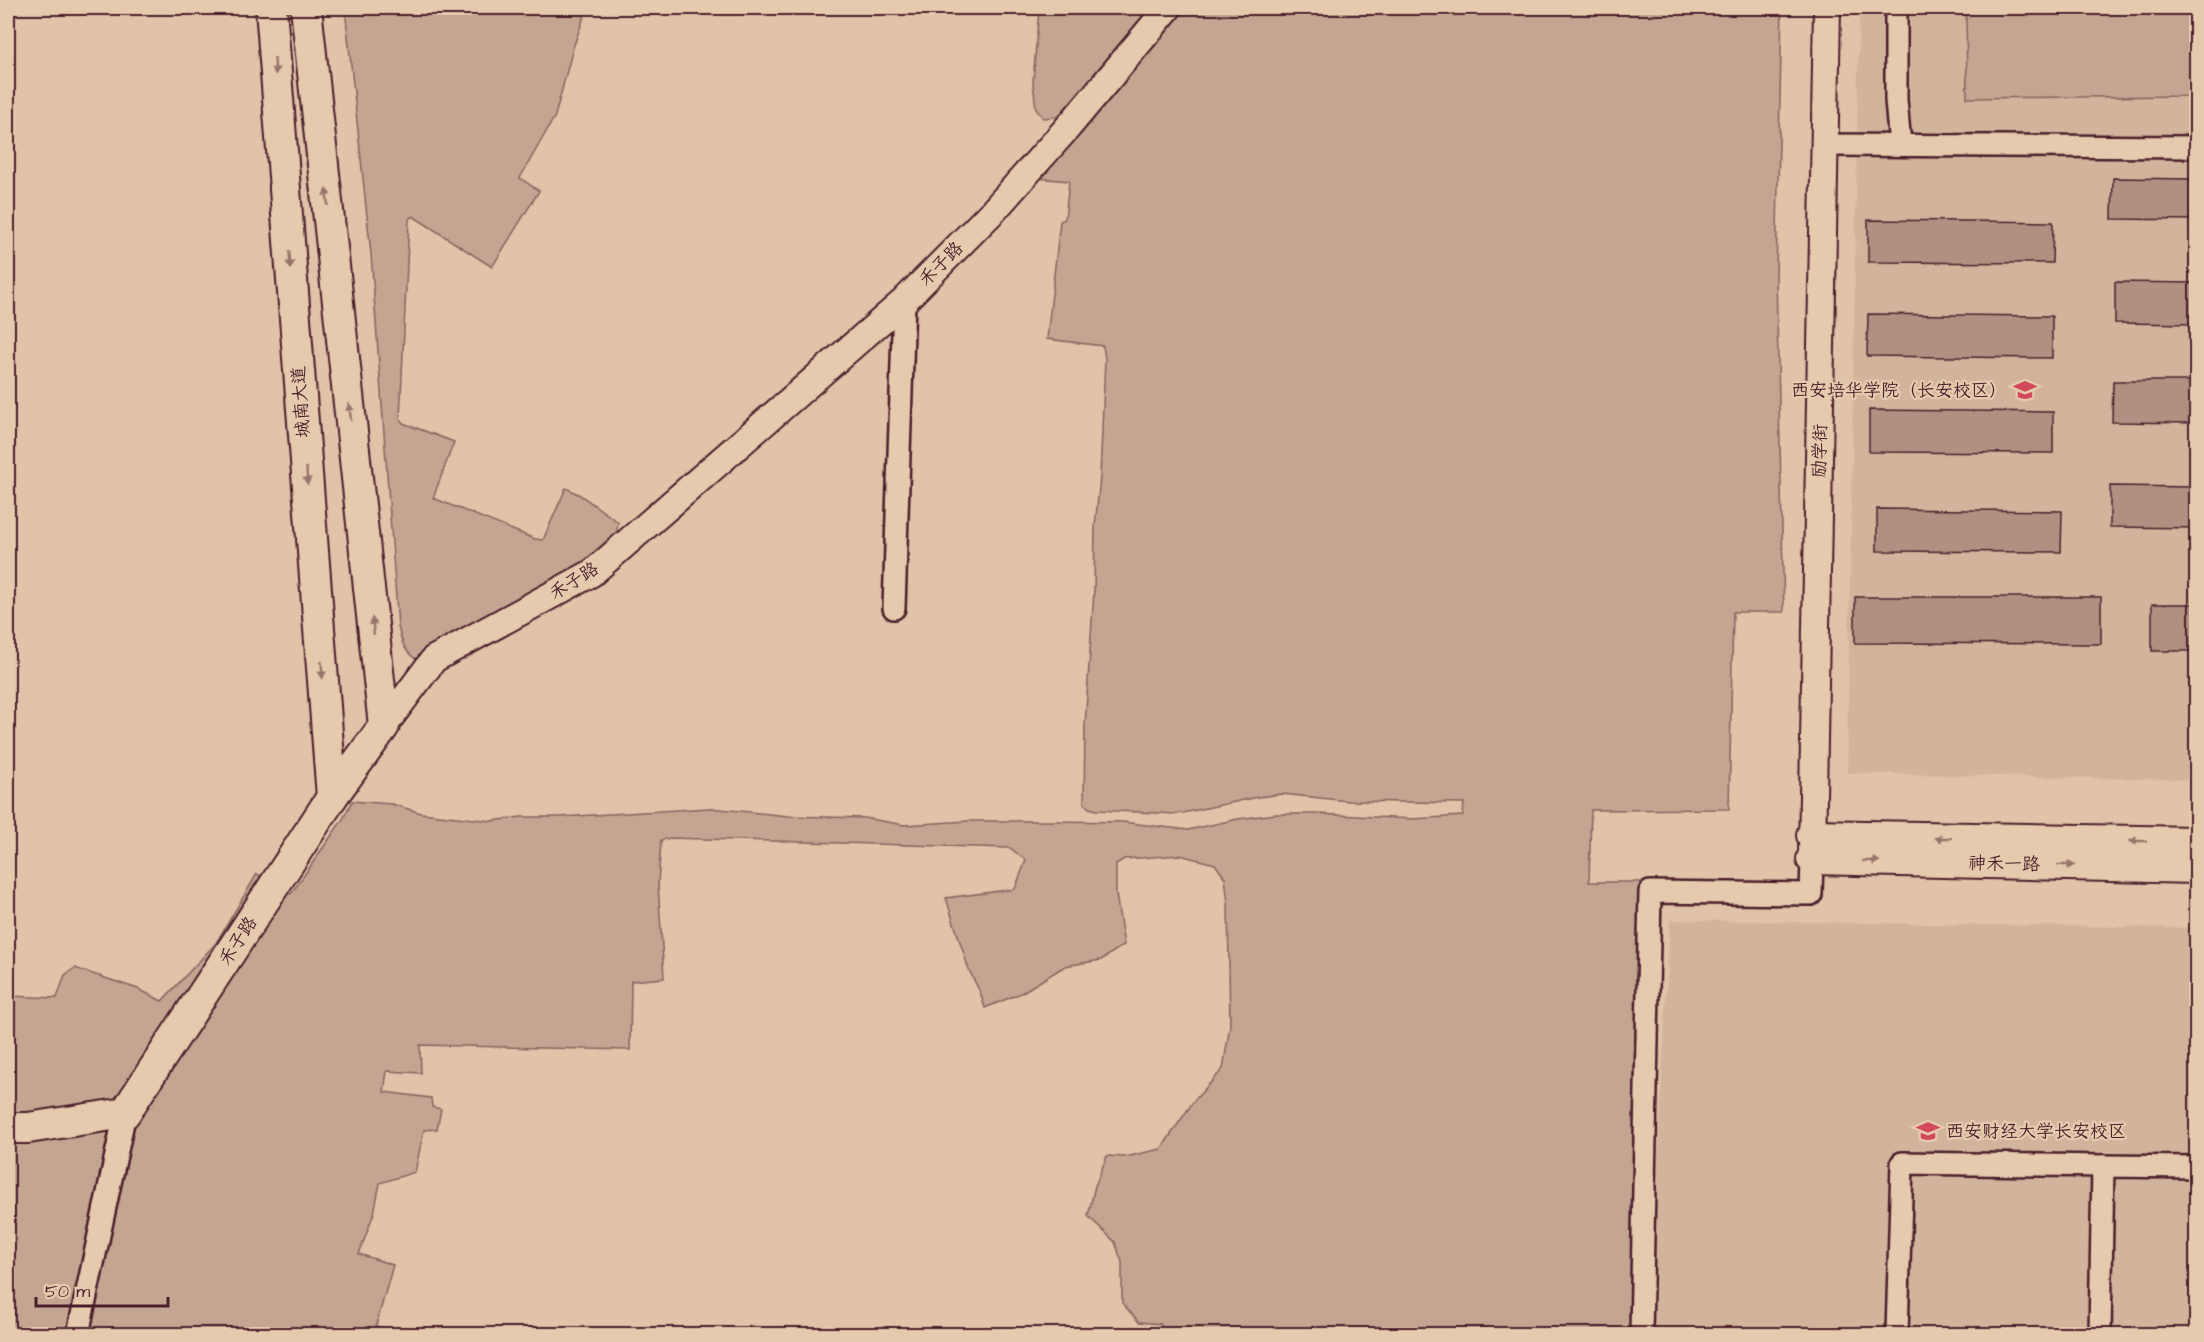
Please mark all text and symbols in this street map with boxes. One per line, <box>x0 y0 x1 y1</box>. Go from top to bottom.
one-way arrow <box>271 56 280 75</box>
one-way arrow <box>322 187 331 206</box>
street label: 禾子路 <box>913 236 969 292</box>
one-way arrow <box>286 251 295 270</box>
street label: 城南大道 <box>286 365 316 439</box>
school or university icon: 西安培华学院（长安校区） <box>2012 377 2038 403</box>
place label: 西安培华学院（长安校区） <box>1791 378 2007 403</box>
one-way arrow <box>345 402 355 421</box>
street label: 励学街 <box>1807 424 1833 478</box>
one-way arrow <box>302 466 312 485</box>
street label: 禾子路 <box>544 556 604 606</box>
one-way arrow <box>369 617 378 636</box>
one-way arrow <box>317 661 327 680</box>
one-way arrow <box>1934 833 1953 842</box>
one-way arrow <box>2129 836 2148 846</box>
street label: 神禾一路 <box>1968 851 2040 877</box>
one-way arrow <box>1861 856 1880 865</box>
one-way arrow <box>2056 860 2075 870</box>
street label: 禾子路 <box>213 912 263 970</box>
school or university icon: 西安财经大学长安校区 <box>1915 1118 1941 1144</box>
place label: 西安财经大学长安校区 <box>1946 1119 2126 1144</box>
scale bar <box>36 1270 168 1308</box>
text: 50 m <box>45 1279 90 1304</box>

